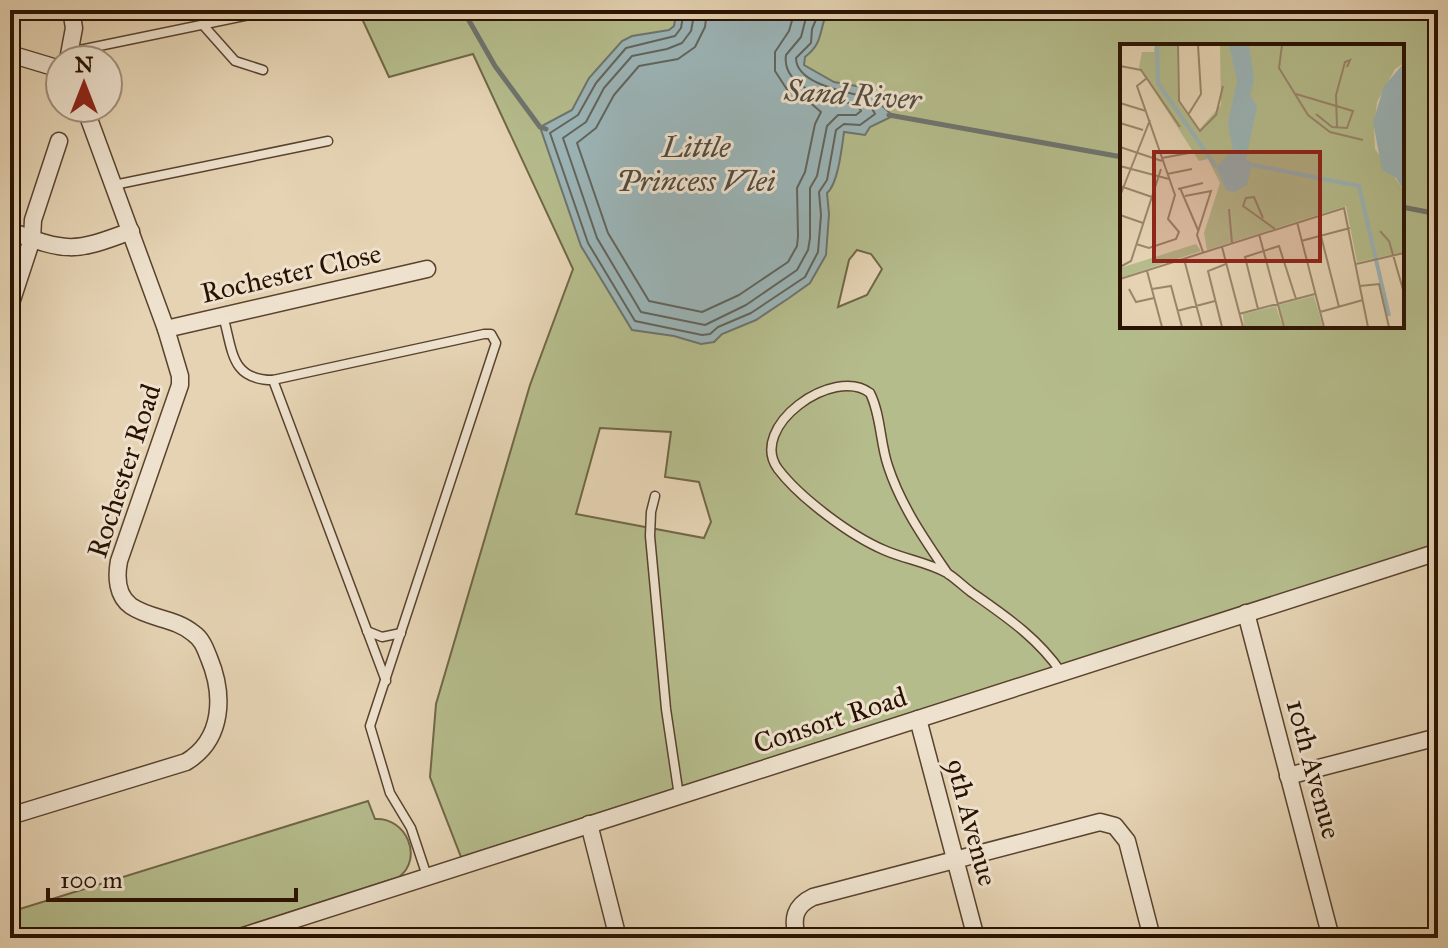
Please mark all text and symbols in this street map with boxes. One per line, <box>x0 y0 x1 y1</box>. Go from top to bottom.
north arrow <box>44 44 124 124</box>
inset map <box>1120 44 1404 328</box>
text: N <box>75 51 94 78</box>
water label: Sand River <box>782 72 924 118</box>
water label: Little Princess Vlei <box>617 129 776 199</box>
street label: Rochester Close <box>198 235 384 311</box>
street label: Rochester Road <box>79 380 169 562</box>
street label: Consort Road <box>749 679 911 761</box>
street label: 10th Avenue <box>1279 695 1349 843</box>
street label: 9th Avenue <box>938 754 1006 890</box>
scale bar <box>48 852 296 902</box>
text: 100 m <box>60 865 123 895</box>

